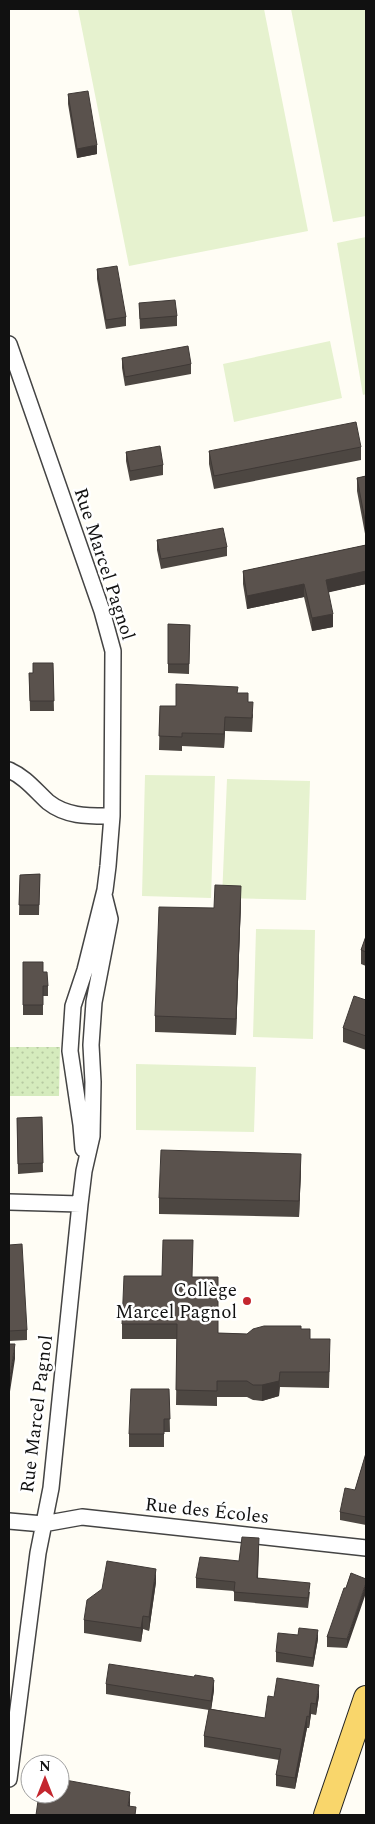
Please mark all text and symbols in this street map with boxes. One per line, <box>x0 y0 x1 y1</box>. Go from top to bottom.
street label: Rue Marcel Pagnol <box>66 484 142 644</box>
place label: Collège Marcel Pagnol <box>115 1276 237 1327</box>
marker: Collège Marcel Pagnol <box>241 1295 253 1307</box>
street label: Rue Marcel Pagnol <box>13 1333 61 1495</box>
street label: Rue des Écoles <box>143 1490 271 1532</box>
north arrow <box>20 1754 70 1804</box>
text: N <box>39 1756 51 1777</box>

